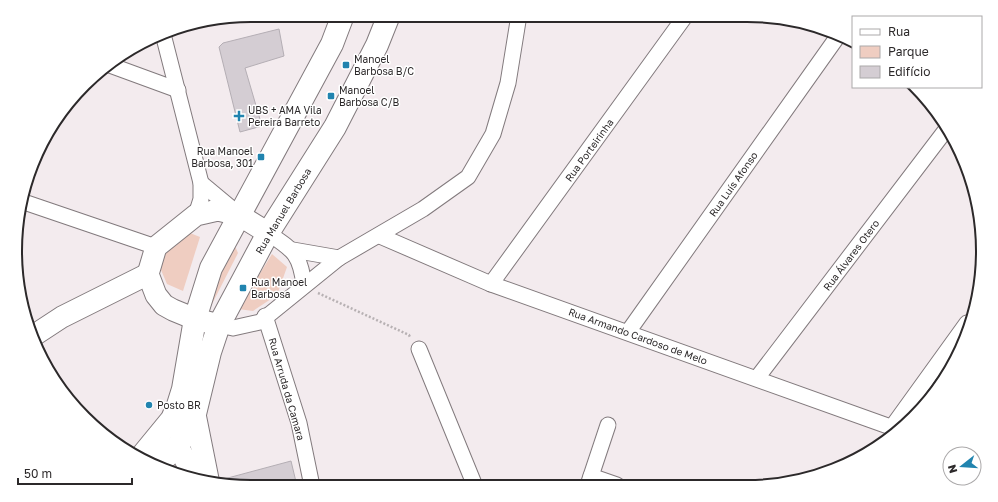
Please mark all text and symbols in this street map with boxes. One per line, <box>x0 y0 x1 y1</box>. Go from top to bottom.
legend <box>852 16 982 88</box>
text: Rua <box>888 24 910 39</box>
text: Parque <box>888 44 929 59</box>
place label: Manoel Barbosa B/C <box>354 53 414 77</box>
marker: Manoel Barbosa B/C <box>341 60 351 70</box>
text: Edifício <box>888 64 930 79</box>
place label: Manoel Barbosa C/B <box>339 84 399 108</box>
marker: Manoel Barbosa C/B <box>326 91 336 101</box>
place label: UBS + AMA Vila Pereira Barreto <box>248 104 322 128</box>
marker: UBS + AMA Vila Pereira Barreto <box>233 110 245 122</box>
street label: Rua Porteirinha <box>562 116 616 184</box>
place label: Rua Manoel Barbosa, 301 <box>191 145 253 169</box>
street label: Rua Luís Afonso <box>706 149 760 219</box>
marker: Rua Manoel Barbosa, 301 <box>256 152 266 162</box>
street label: Rua Manuel Barbosa <box>253 166 313 256</box>
street label: Rua Álvares Otero <box>820 217 882 293</box>
place label: Rua Manoel Barbosa <box>251 276 307 300</box>
marker: Rua Manoel Barbosa <box>238 283 248 293</box>
street label: Rua Armando Cardoso de Melo <box>567 305 709 367</box>
street label: Rua Arruda da Camara <box>267 336 307 442</box>
place label: Posto BR <box>157 399 201 411</box>
marker: Posto BR <box>144 400 154 410</box>
north arrow <box>942 446 982 486</box>
scale bar <box>18 460 132 486</box>
text: N <box>945 463 959 475</box>
text: 50 m <box>24 466 52 481</box>

